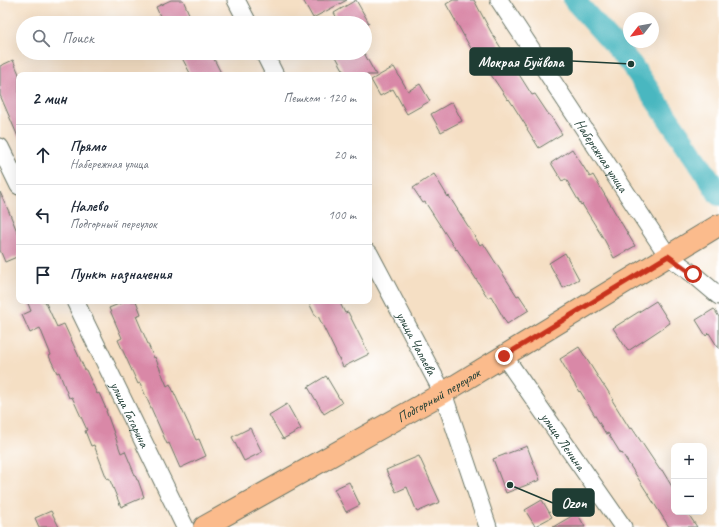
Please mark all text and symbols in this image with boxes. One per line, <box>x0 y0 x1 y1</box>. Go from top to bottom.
north arrow <box>623 12 659 48</box>
search box <box>16 16 372 60</box>
icon: search <box>30 27 52 49</box>
text: Поиск <box>62 29 94 48</box>
callout: Мокрая Буйвола <box>470 48 572 75</box>
text: Мокрая Буйвола <box>478 53 565 72</box>
text: 2 мин <box>32 88 67 109</box>
text: Пешком · 120 m <box>283 90 356 106</box>
street label: Набережная улица <box>571 115 633 196</box>
text: Прямо <box>70 137 106 156</box>
icon: ahead <box>32 144 54 166</box>
text: 20 m <box>334 147 356 163</box>
text: Набережная улица <box>70 156 148 172</box>
text: Налево <box>70 197 108 216</box>
icon: left <box>32 204 54 226</box>
text: 100 m <box>328 207 356 223</box>
text: Подгорный переулок <box>70 216 157 232</box>
icon: arrive <box>32 264 54 286</box>
text: Пункт назначения <box>70 265 172 284</box>
route start <box>684 265 702 283</box>
street label: улица Чапаева <box>392 308 441 379</box>
route end <box>495 347 513 365</box>
street label: Подгорный переулок <box>394 363 485 426</box>
street label: улица Гагарина <box>107 378 154 451</box>
street label: улица Ленина <box>537 408 590 475</box>
map controls <box>671 443 707 515</box>
button: + <box>671 443 707 479</box>
button: − <box>671 479 707 515</box>
callout: Ozon <box>553 489 594 516</box>
text: Ozon <box>561 494 588 513</box>

